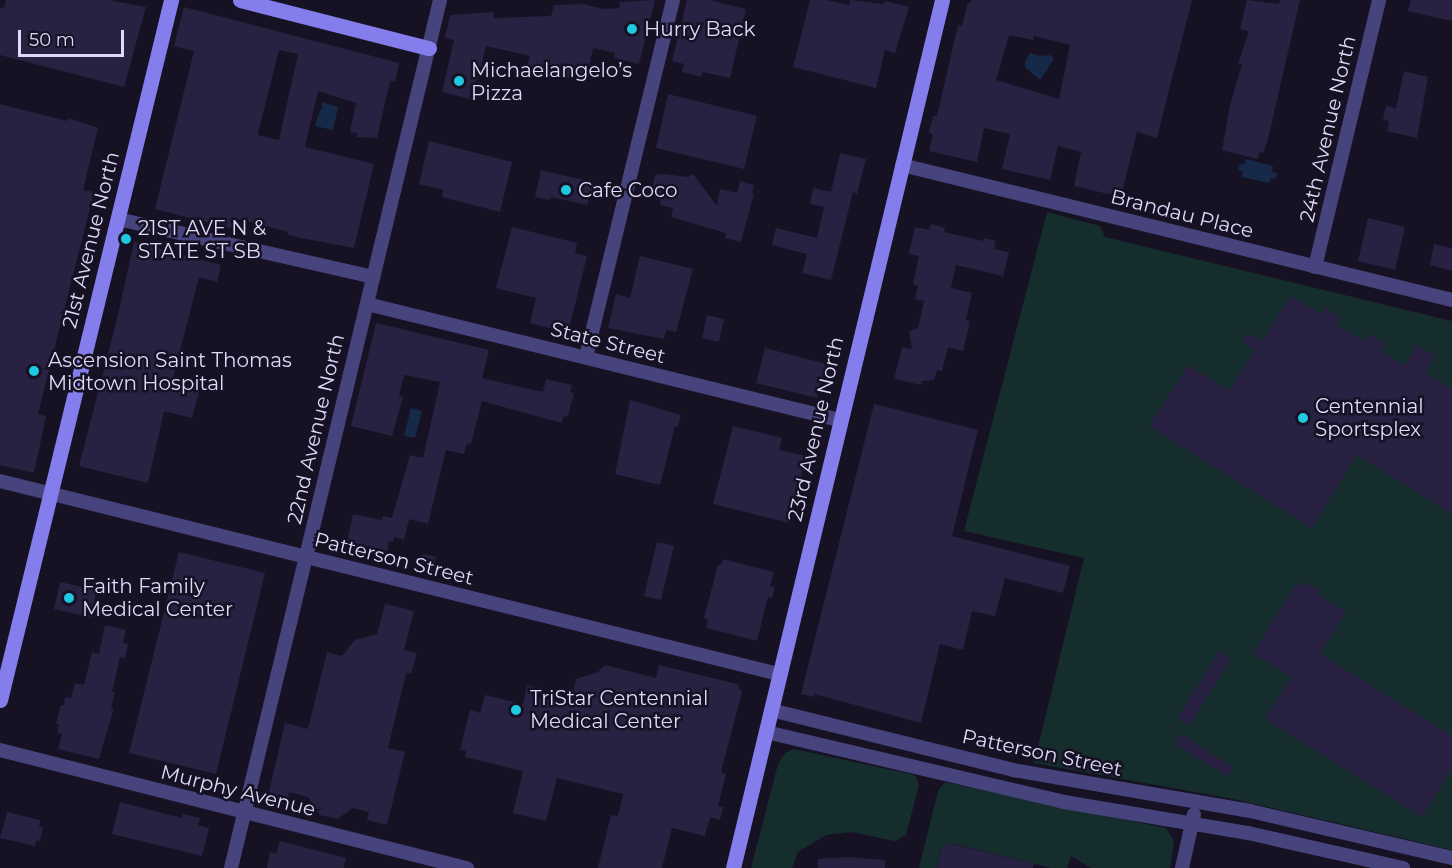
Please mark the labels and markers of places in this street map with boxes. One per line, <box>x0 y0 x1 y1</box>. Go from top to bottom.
place label: Hurry Back <box>644 17 755 41</box>
marker: Hurry Back <box>625 22 639 36</box>
place label: Michaelangelo’s Pizza <box>471 58 632 105</box>
marker: Michaelangelo’s Pizza <box>452 74 466 88</box>
place label: Cafe Coco <box>578 178 678 202</box>
marker: Cafe Coco <box>559 183 573 197</box>
place label: 21ST AVE N & STATE ST SB <box>138 216 266 263</box>
marker: 21ST AVE N & STATE ST SB <box>119 232 133 246</box>
place label: Ascension Saint Thomas Midtown Hospital <box>48 348 292 395</box>
marker: Ascension Saint Thomas Midtown Hospital <box>25 362 43 380</box>
place label: Centennial Sportsplex <box>1315 394 1424 441</box>
marker: Centennial Sportsplex <box>1296 411 1310 425</box>
place label: Faith Family Medical Center <box>82 574 233 621</box>
marker: Faith Family Medical Center <box>60 589 78 607</box>
place label: TriStar Centennial Medical Center <box>530 686 708 733</box>
marker: TriStar Centennial Medical Center <box>507 701 525 719</box>

